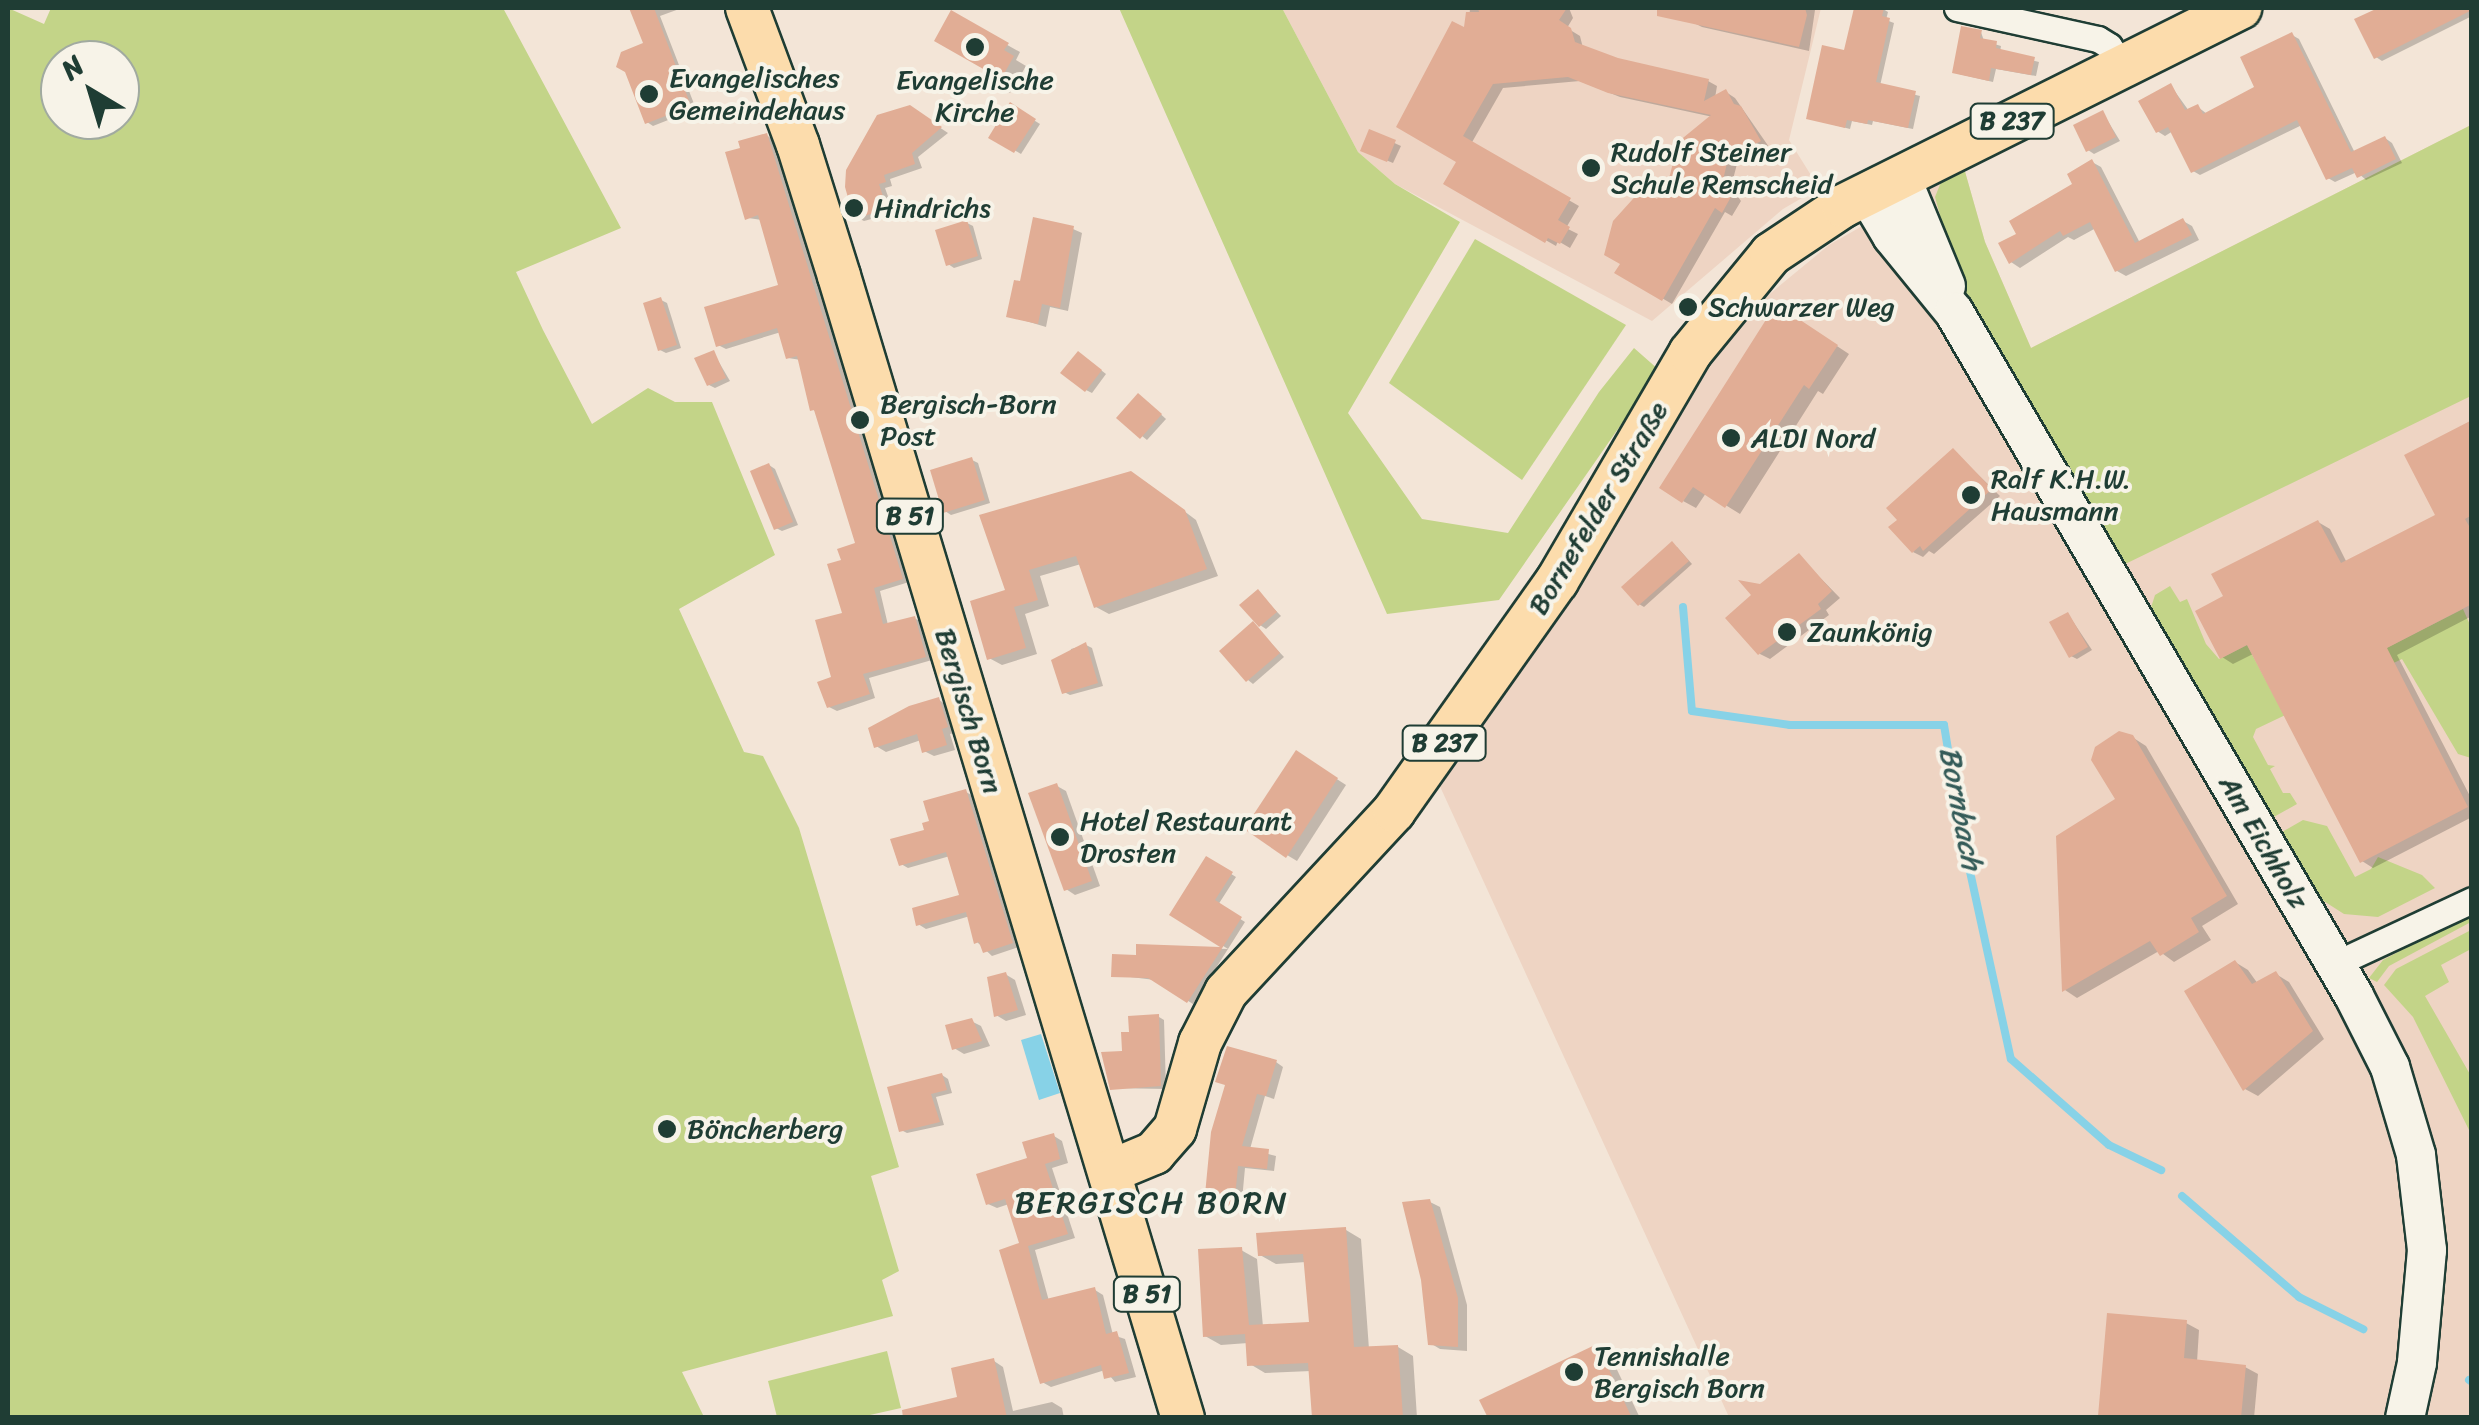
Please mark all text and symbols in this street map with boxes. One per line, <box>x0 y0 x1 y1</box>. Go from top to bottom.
marker: Evangelische Kirche <box>964 36 986 58</box>
north arrow <box>40 40 140 140</box>
text: N <box>50 42 95 93</box>
place label: Evangelisches Gemeindehaus <box>669 61 845 127</box>
place label: Evangelische Kirche <box>896 63 1054 129</box>
marker: Evangelisches Gemeindehaus <box>638 83 660 105</box>
road number: B 237 <box>1970 101 2054 141</box>
place label: Rudolf Steiner Schule Remscheid <box>1611 135 1833 201</box>
marker: Rudolf Steiner Schule Remscheid <box>1580 157 1602 179</box>
place label: Hindrichs <box>874 191 991 225</box>
marker: Hindrichs <box>843 197 865 219</box>
place label: Schwarzer Weg <box>1708 290 1896 324</box>
marker: Schwarzer Weg <box>1677 296 1699 318</box>
place label: Bergisch-Born Post <box>880 387 1057 453</box>
street label: Bornefelder Straße <box>1521 395 1675 621</box>
marker: Bergisch-Born Post <box>849 409 871 431</box>
place label: ALDI Nord <box>1751 421 1875 455</box>
marker: ALDI Nord <box>1720 427 1742 449</box>
place label: Ralf K.H.W. Hausmann <box>1991 462 2132 528</box>
marker: Ralf K.H.W. Hausmann <box>1960 484 1982 506</box>
road number: B 51 <box>875 496 945 536</box>
place label: Zaunkönig <box>1807 615 1933 649</box>
marker: Zaunkönig <box>1776 621 1798 643</box>
street label: Bergisch Born <box>928 624 1010 798</box>
road number: B 237 <box>1402 723 1486 763</box>
water label: Bornbach <box>1931 744 1991 872</box>
street label: Am Eichholz <box>2212 769 2316 915</box>
place label: Hotel Restaurant Drosten <box>1080 804 1294 870</box>
marker: Hotel Restaurant Drosten <box>1049 826 1071 848</box>
place label: Böncherberg <box>687 1112 843 1146</box>
marker: Böncherberg <box>656 1118 678 1140</box>
district label: BERGISCH BORN <box>1016 1184 1288 1222</box>
road number: B 51 <box>1112 1274 1182 1314</box>
place label: Tennishalle Bergisch Born <box>1594 1339 1765 1405</box>
marker: Tennishalle Bergisch Born <box>1563 1361 1585 1383</box>

